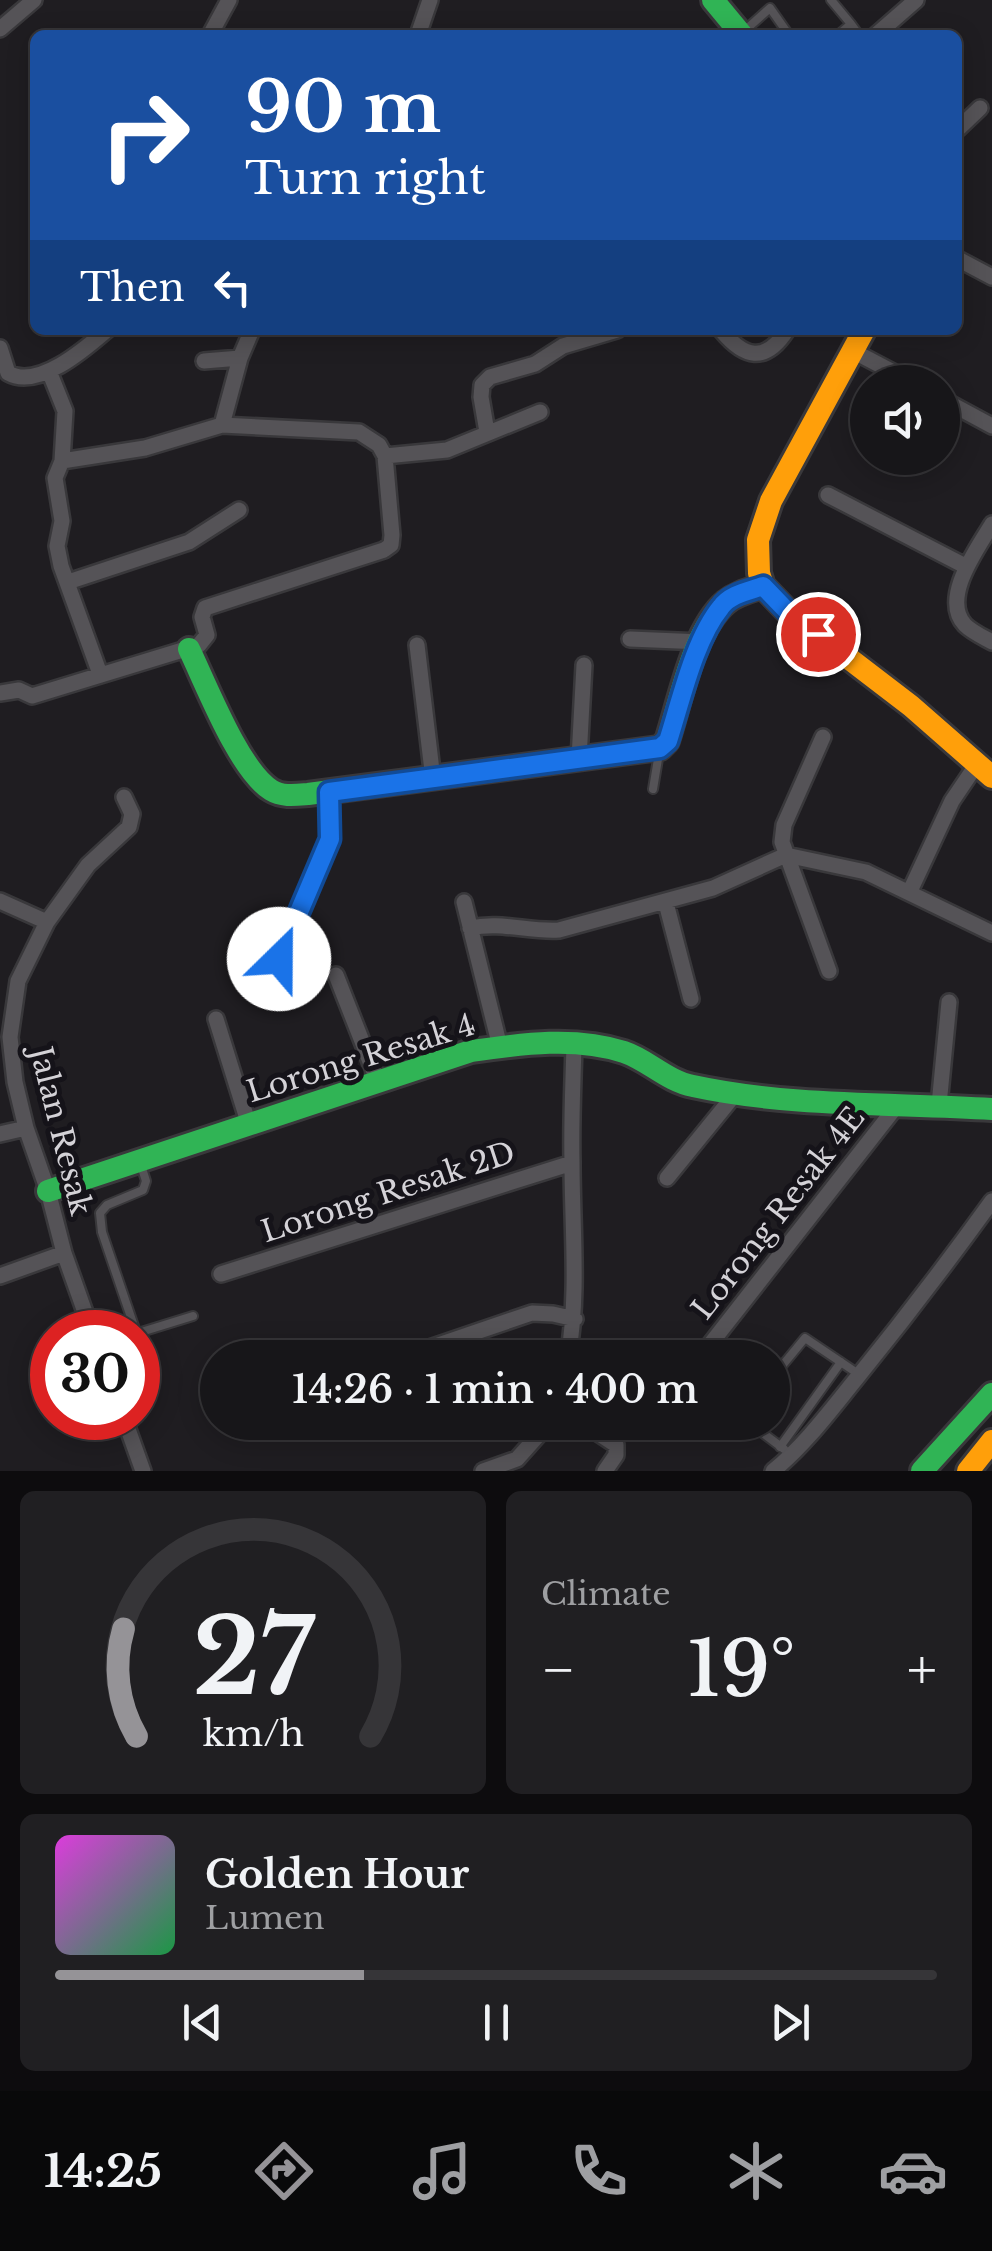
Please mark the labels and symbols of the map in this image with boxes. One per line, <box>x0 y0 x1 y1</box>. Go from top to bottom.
pin <box>776 592 861 677</box>
position arrow <box>227 907 331 1011</box>
street label: Lorong Resak 4 <box>242 1006 480 1110</box>
street label: Jalan Resak <box>21 1039 100 1220</box>
street label: Lorong Resak 4E <box>684 1100 872 1326</box>
street label: Lorong Resak 2D <box>257 1134 519 1250</box>
speed limit sign: 30 <box>30 1310 160 1440</box>

